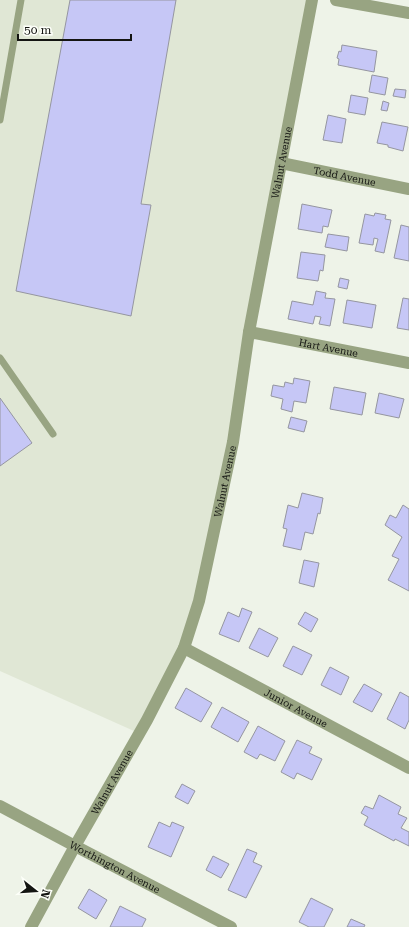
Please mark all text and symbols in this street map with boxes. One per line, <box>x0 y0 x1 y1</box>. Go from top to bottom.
scale bar <box>18 16 131 42</box>
text: 50 m <box>24 23 51 37</box>
street label: Walnut Avenue <box>269 125 294 199</box>
street label: Todd Avenue <box>312 165 377 188</box>
street label: Hart Avenue <box>298 337 359 359</box>
street label: Walnut Avenue <box>212 444 238 518</box>
street label: Junior Avenue <box>262 687 330 730</box>
street label: Walnut Avenue <box>89 747 135 817</box>
street label: Worthington Avenue <box>68 839 162 895</box>
north arrow <box>16 871 56 911</box>
text: N <box>37 888 53 900</box>

